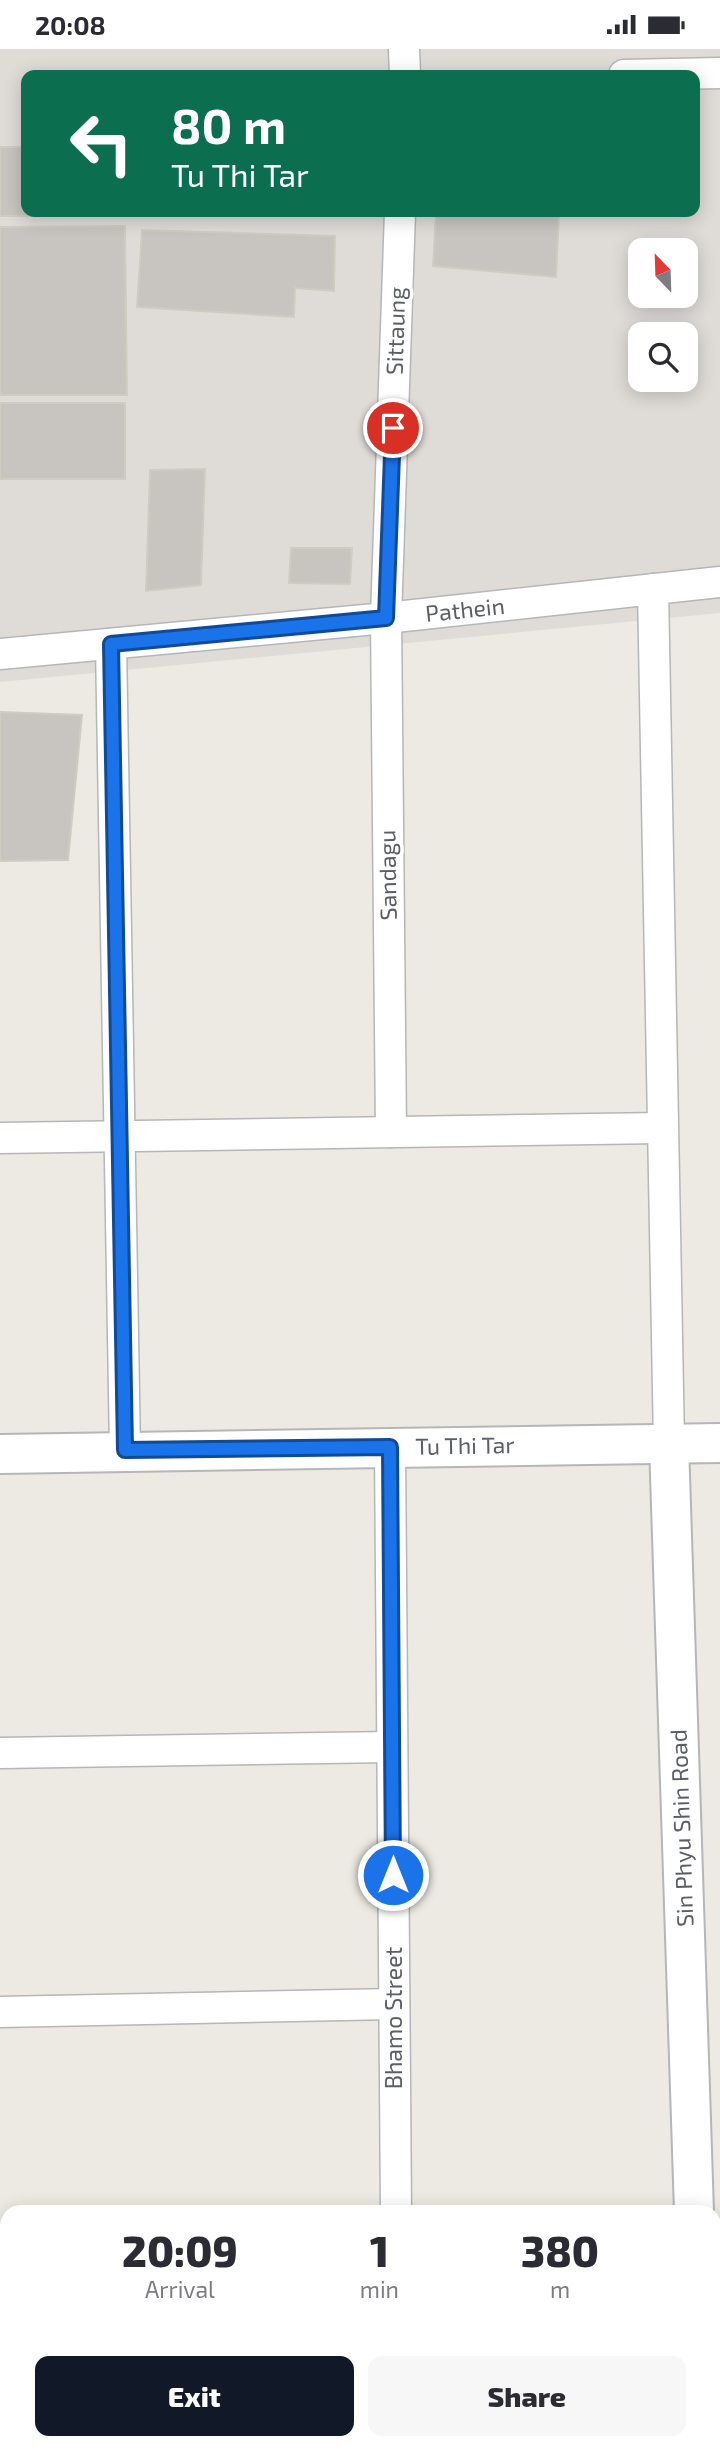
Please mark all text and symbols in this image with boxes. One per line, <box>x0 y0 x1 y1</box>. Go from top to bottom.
text: 20:08 <box>35 9 106 40</box>
text: 80 m <box>171 95 286 154</box>
icon: left <box>56 98 147 189</box>
text: Tu Thi Tar <box>171 155 309 193</box>
north arrow <box>628 238 698 308</box>
map controls <box>628 238 698 392</box>
street label: Sittaung <box>379 286 411 375</box>
button: search <box>628 322 698 392</box>
pin <box>363 398 423 458</box>
icon: arrive <box>374 409 412 447</box>
street label: Pathein <box>424 591 506 627</box>
street label: Sandagu <box>372 829 402 921</box>
street label: Tu Thi Tar <box>415 1430 515 1460</box>
street label: Sin Phyu Shin Road <box>664 1729 698 1927</box>
position arrow <box>356 1838 430 1912</box>
street label: Bhamo Street <box>379 1947 407 2089</box>
text: 20:09 <box>122 2225 238 2275</box>
text: 1 <box>370 2225 389 2275</box>
text: 380 <box>521 2225 599 2275</box>
text: Arrival <box>145 2275 215 2303</box>
text: min <box>360 2275 399 2303</box>
text: m <box>550 2275 570 2303</box>
button: Exit <box>35 2356 354 2436</box>
button: Share <box>368 2356 686 2436</box>

